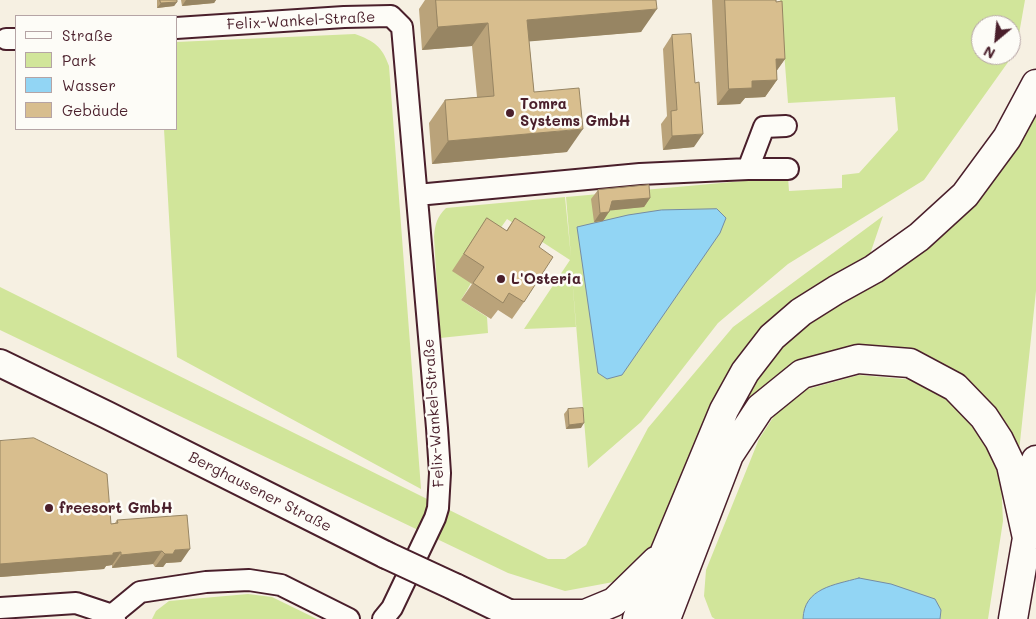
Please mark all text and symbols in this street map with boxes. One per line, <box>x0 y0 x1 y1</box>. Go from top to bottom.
street label: Felix-Wankel-Straße <box>226 8 376 34</box>
legend <box>15 15 178 130</box>
north arrow <box>971 15 1021 65</box>
text: Straße <box>62 25 113 45</box>
text: N <box>980 42 998 64</box>
text: Park <box>62 50 96 70</box>
text: Wasser <box>62 75 116 95</box>
place label: Tomra Systems GmbH <box>520 95 631 130</box>
text: Gebäude <box>62 100 128 120</box>
marker: Tomra Systems GmbH <box>504 107 516 119</box>
place label: L'Osteria <box>511 270 581 288</box>
marker: L'Osteria <box>495 273 507 285</box>
street label: Felix-Wankel-Straße <box>420 338 448 488</box>
street label: Berghausener Straße <box>186 448 334 536</box>
place label: freesort GmbH <box>59 499 173 517</box>
marker: freesort GmbH <box>43 502 55 514</box>

